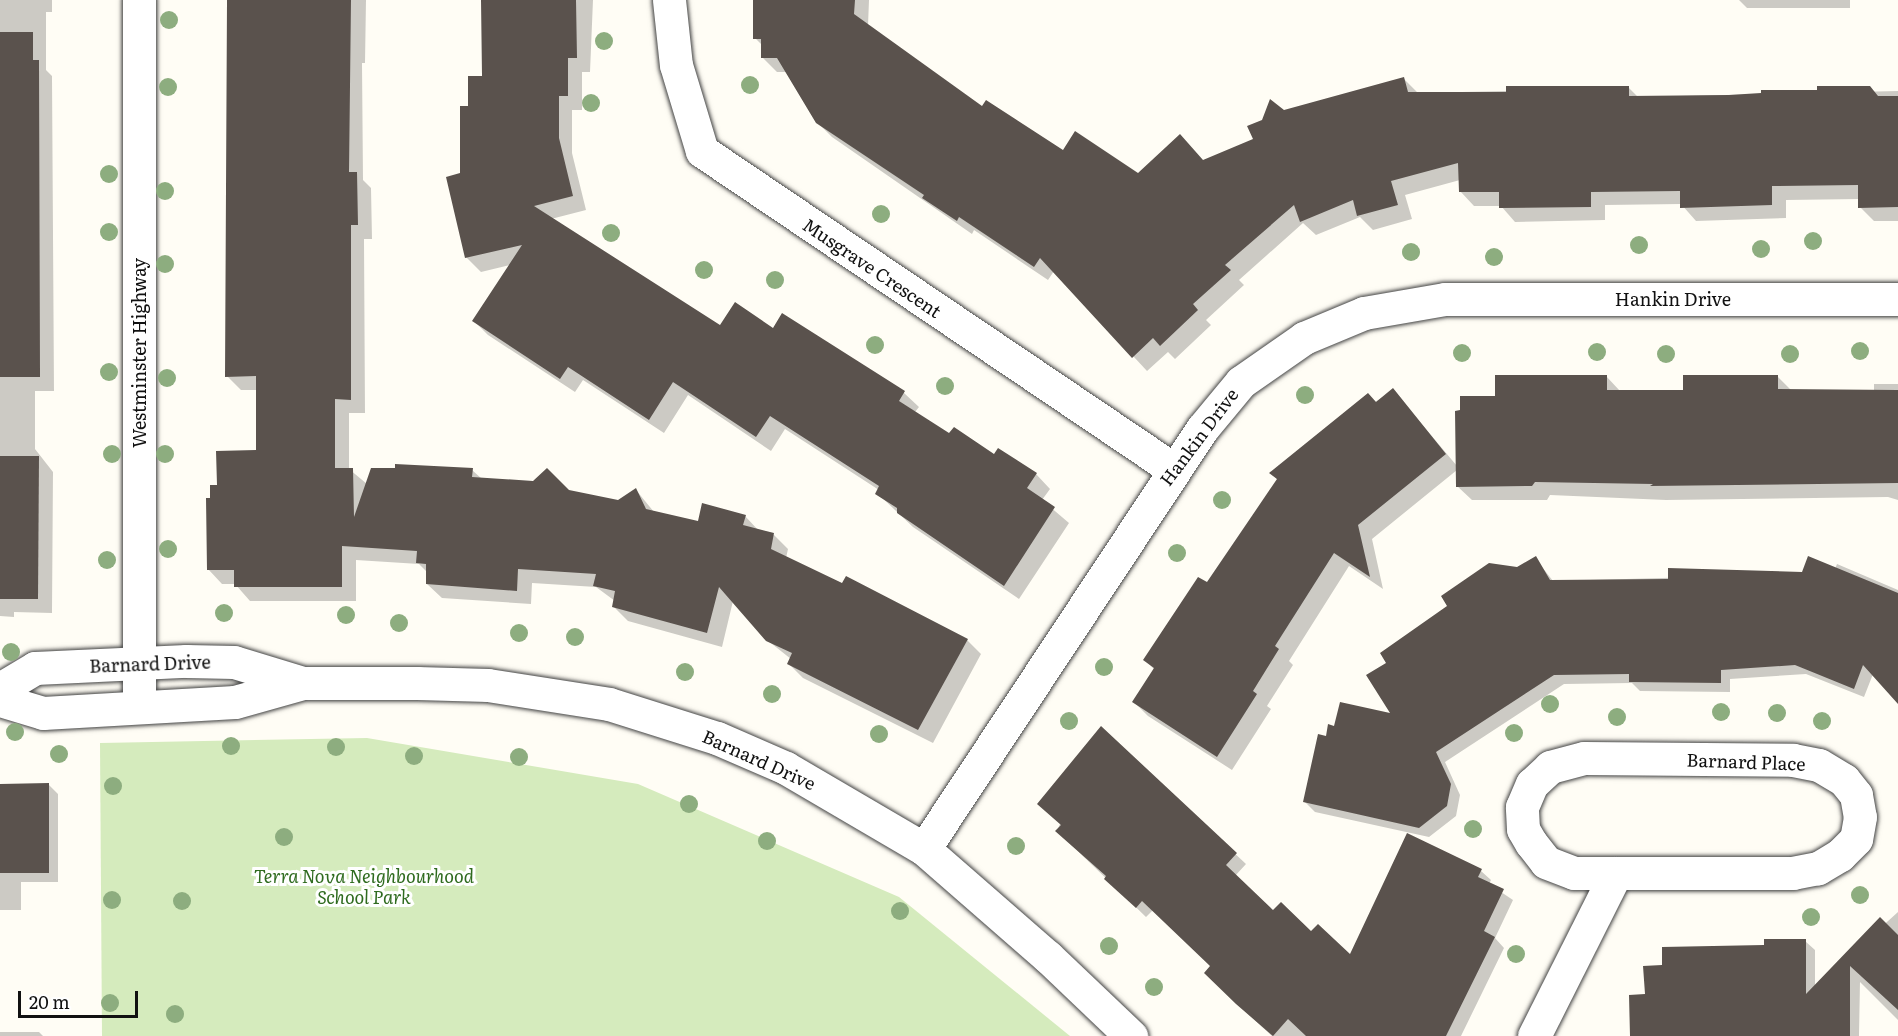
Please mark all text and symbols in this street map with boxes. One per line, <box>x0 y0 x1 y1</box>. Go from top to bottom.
street label: Musgrave Crescent <box>799 214 945 322</box>
street label: Westminster Highway <box>128 258 150 448</box>
street label: Hankin Drive <box>1615 288 1731 310</box>
street label: Hankin Drive <box>1155 384 1243 490</box>
street label: Barnard Drive <box>89 651 211 677</box>
street label: Barnard Drive <box>699 725 819 795</box>
street label: Barnard Place <box>1686 749 1806 775</box>
park label: Terra Nova Neighbourhood School Park <box>254 866 474 908</box>
scale bar <box>21 979 141 1017</box>
text: 20 m <box>29 988 70 1015</box>

